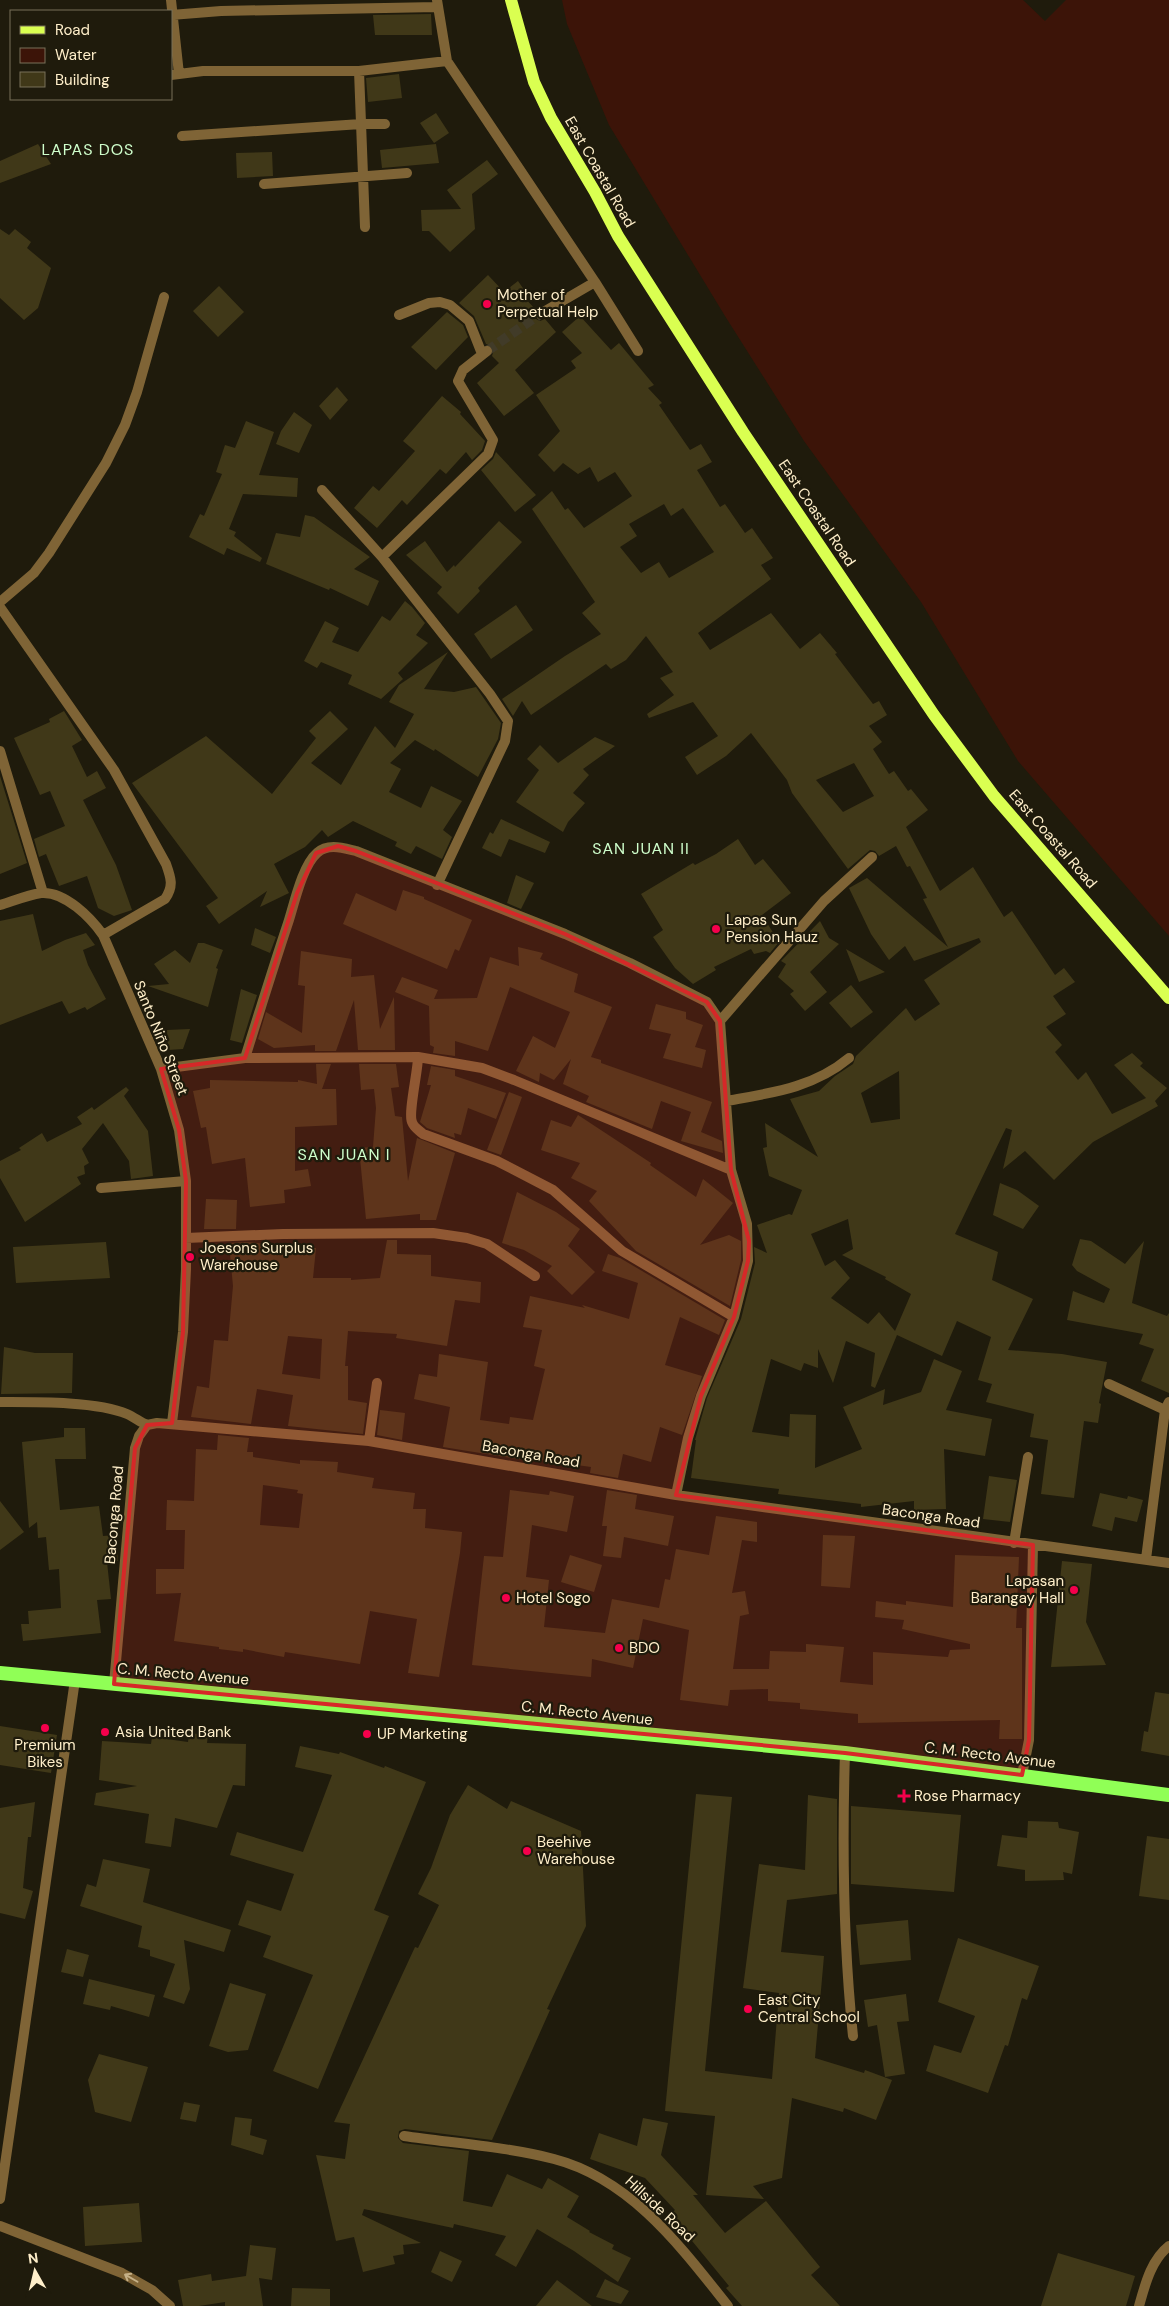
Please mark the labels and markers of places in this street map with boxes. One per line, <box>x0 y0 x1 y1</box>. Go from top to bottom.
place label: Mother of Perpetual Help <box>497 285 598 322</box>
marker: Mother of Perpetual Help <box>481 298 493 310</box>
place label: Lapas Sun Pension Hauz <box>726 910 818 947</box>
marker: Lapas Sun Pension Hauz <box>710 923 722 935</box>
place label: Joesons Surplus Warehouse <box>200 1238 313 1275</box>
marker: Joesons Surplus Warehouse <box>184 1251 196 1263</box>
place label: Lapasan Barangay Hall <box>971 1571 1064 1608</box>
marker: Lapasan Barangay Hall <box>1068 1584 1080 1596</box>
place label: Hotel Sogo <box>516 1588 591 1608</box>
marker: Hotel Sogo <box>500 1592 512 1604</box>
place label: BDO <box>629 1638 660 1658</box>
marker: BDO <box>613 1642 625 1654</box>
marker: Premium Bikes <box>39 1722 51 1734</box>
place label: Asia United Bank <box>115 1722 232 1742</box>
place label: UP Marketing <box>377 1724 468 1744</box>
marker: Asia United Bank <box>99 1726 111 1738</box>
marker: UP Marketing <box>361 1728 373 1740</box>
place label: Premium Bikes <box>14 1735 76 1772</box>
place label: Rose Pharmacy <box>914 1786 1022 1806</box>
marker: Rose Pharmacy <box>898 1790 910 1802</box>
place label: Beehive Warehouse <box>537 1832 615 1869</box>
marker: Beehive Warehouse <box>521 1845 533 1857</box>
place label: East City Central School <box>758 1990 860 2027</box>
marker: East City Central School <box>742 2003 754 2015</box>

